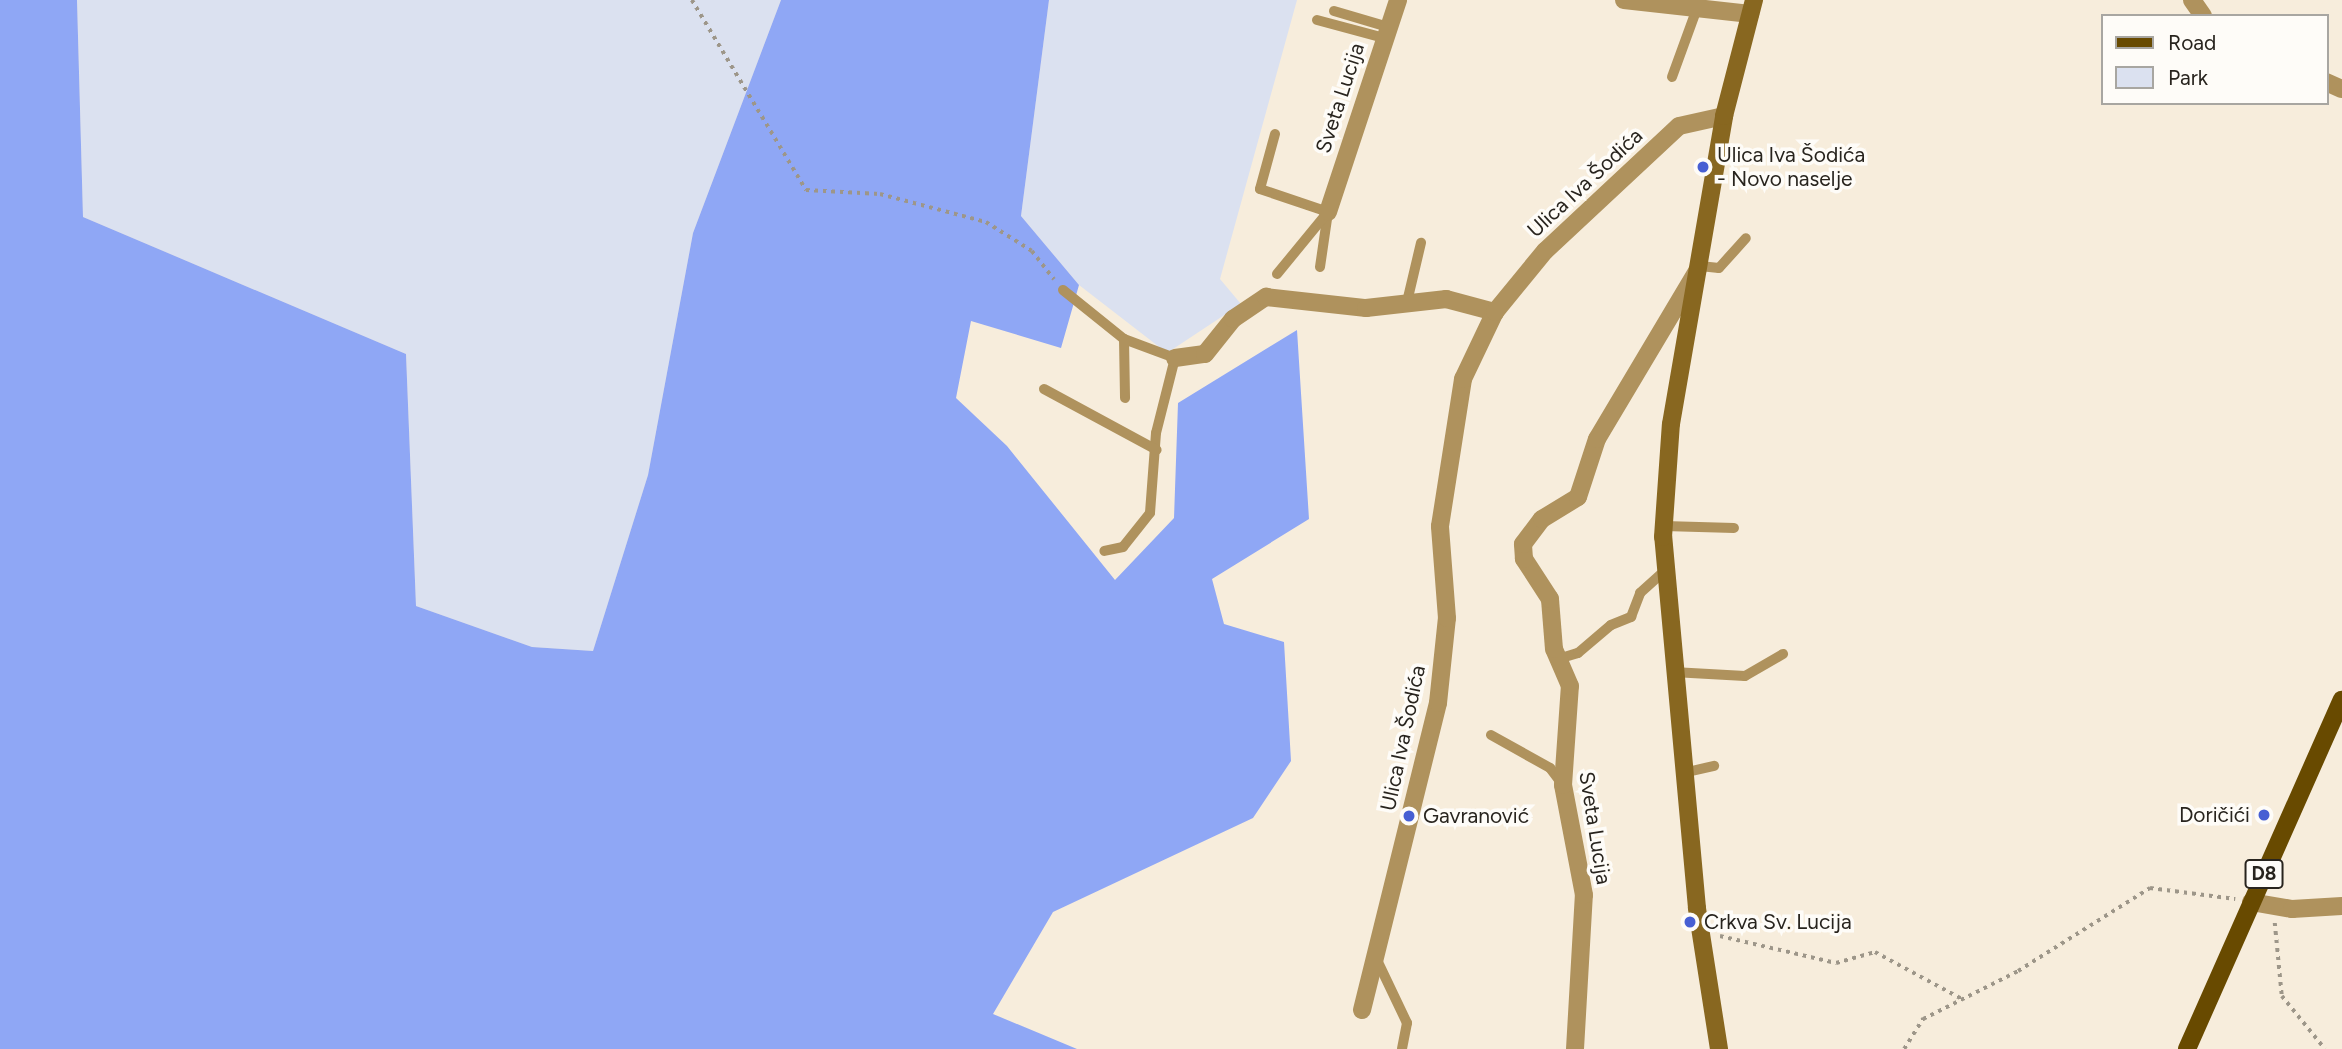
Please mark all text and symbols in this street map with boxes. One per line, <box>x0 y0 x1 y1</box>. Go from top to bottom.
legend <box>2100 14 2328 105</box>
text: Road <box>2168 30 2216 55</box>
street label: Sveta Lucija <box>1310 40 1370 156</box>
text: Park <box>2168 65 2208 90</box>
street label: Ulica Iva Šodića <box>1522 123 1648 243</box>
place label: Ulica Iva Šodića - Novo naselje <box>1717 142 1865 192</box>
marker: Ulica Iva Šodića - Novo naselje <box>1695 159 1711 175</box>
street label: Ulica Iva Šodića <box>1375 663 1431 813</box>
street label: Sveta Lucija <box>1574 770 1616 886</box>
place label: Doričići <box>2179 802 2250 828</box>
place label: Gavranović <box>1423 803 1529 829</box>
marker: Doričići <box>2256 807 2272 823</box>
marker: Gavranović <box>1401 808 1417 824</box>
road number: D8 <box>2243 859 2285 890</box>
place label: Crkva Sv. Lucija <box>1704 909 1852 935</box>
marker: Crkva Sv. Lucija <box>1682 914 1698 930</box>

